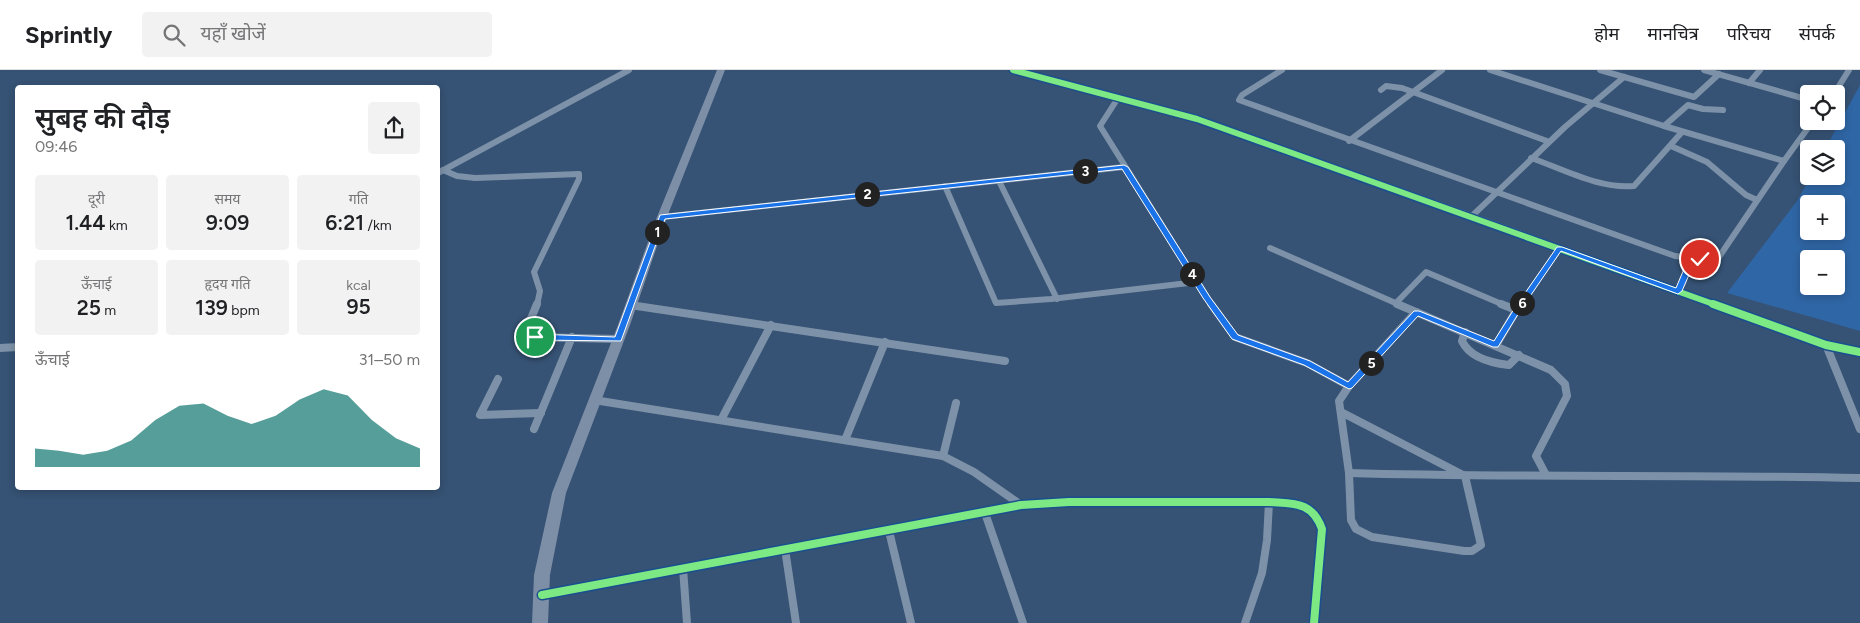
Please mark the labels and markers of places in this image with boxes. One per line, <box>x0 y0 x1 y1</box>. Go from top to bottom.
pin: 3 <box>1072 158 1098 184</box>
pin: 2 <box>854 182 880 206</box>
pin: 1 <box>644 220 670 244</box>
pin <box>1679 238 1721 280</box>
pin: 4 <box>1180 262 1204 286</box>
pin: 6 <box>1510 290 1534 316</box>
pin <box>514 316 556 358</box>
pin: 5 <box>1358 350 1384 376</box>

